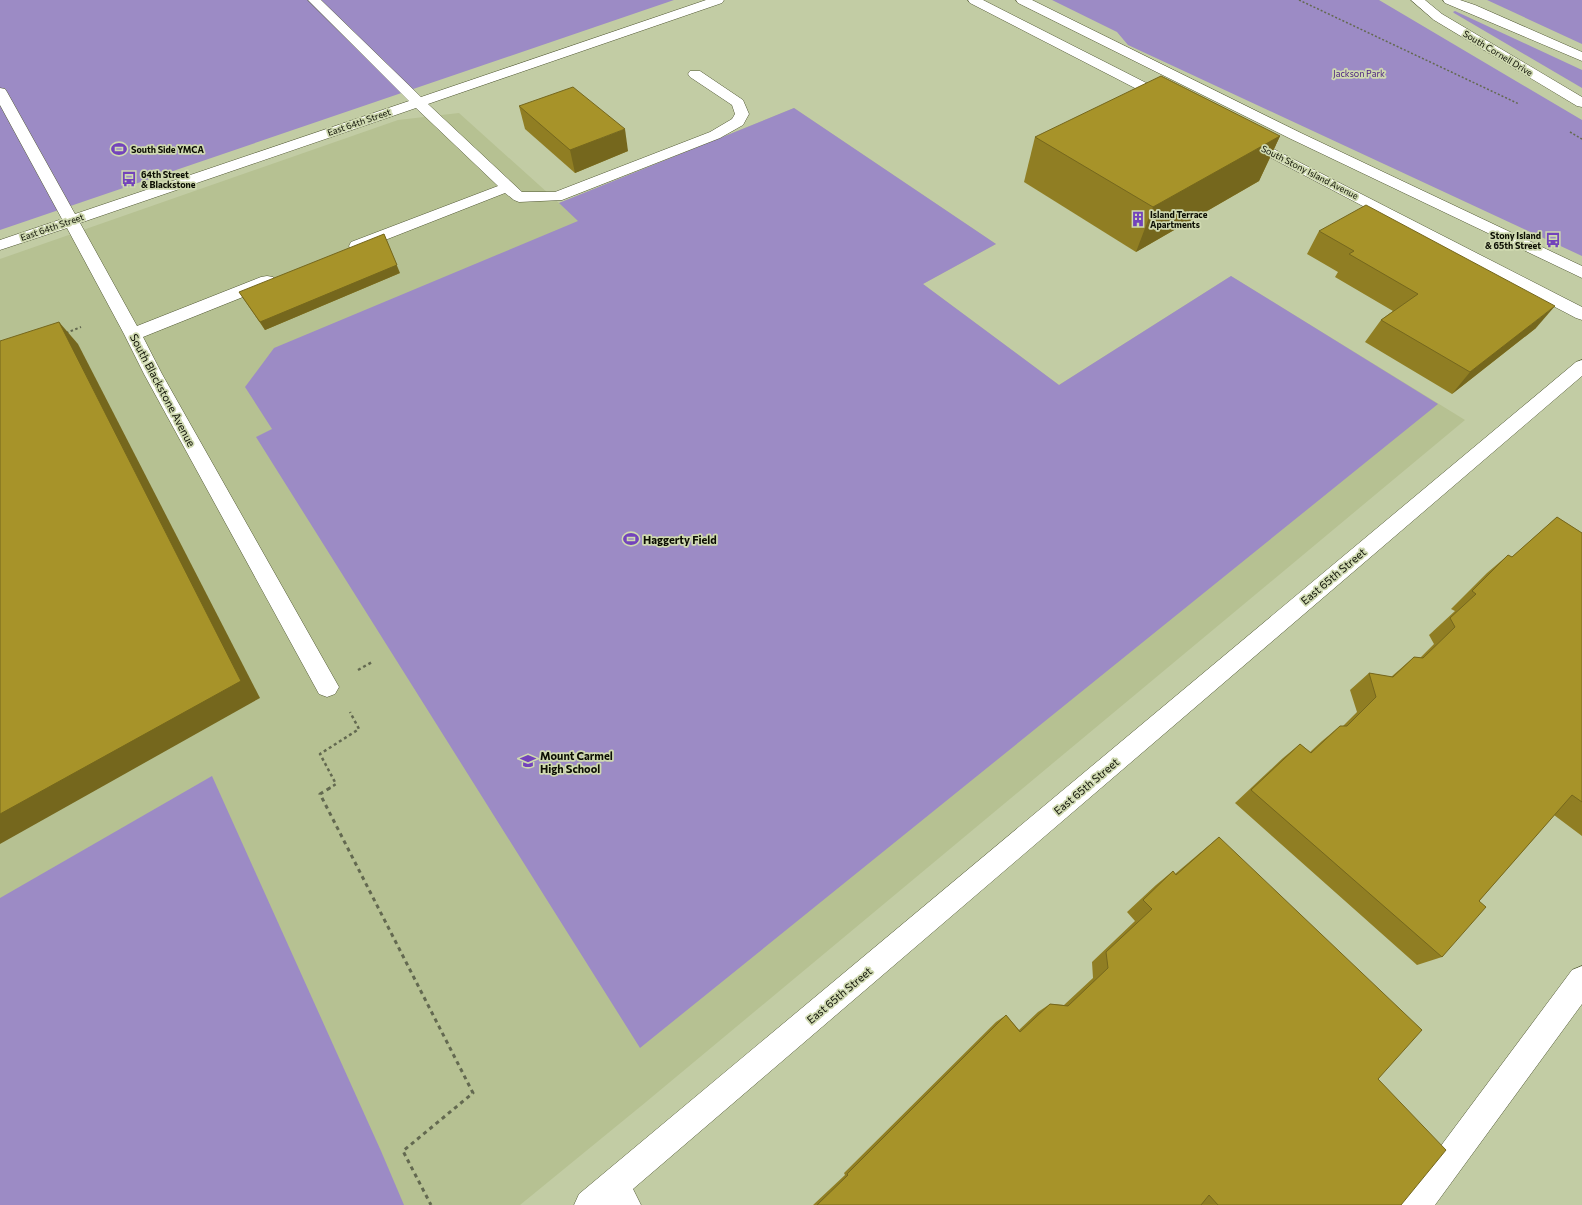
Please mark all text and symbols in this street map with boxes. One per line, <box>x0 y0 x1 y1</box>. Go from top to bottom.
street label: South Cornell Drive <box>1461 28 1535 78</box>
park label: Jackson Park <box>1333 68 1385 79</box>
street label: East 64th Street <box>326 106 392 138</box>
sports icon: South Side YMCA <box>110 140 128 158</box>
street label: South Stony Island Avenue <box>1260 143 1361 201</box>
place label: South Side YMCA <box>131 144 205 155</box>
place label: 64th Street & Blackstone <box>141 169 196 190</box>
bus stop icon: 64th Street & Blackstone <box>120 170 138 188</box>
place label: Island Terrace Apartments <box>1150 209 1208 230</box>
building icon: Island Terrace Apartments <box>1129 210 1147 228</box>
street label: East 64th Street <box>19 211 85 243</box>
place label: Stony Island & 65th Street <box>1485 230 1541 251</box>
bus stop icon: Stony Island & 65th Street <box>1544 231 1562 249</box>
street label: South Blackstone Avenue <box>128 331 198 449</box>
sports icon: Haggerty Field <box>622 530 640 548</box>
place label: Haggerty Field <box>643 533 717 546</box>
street label: East 65th Street <box>1298 545 1369 607</box>
place label: Mount Carmel High School <box>540 749 613 775</box>
school or university icon: Mount Carmel High School <box>519 752 537 770</box>
street label: East 65th Street <box>1051 755 1122 817</box>
street label: East 65th Street <box>804 964 875 1026</box>

